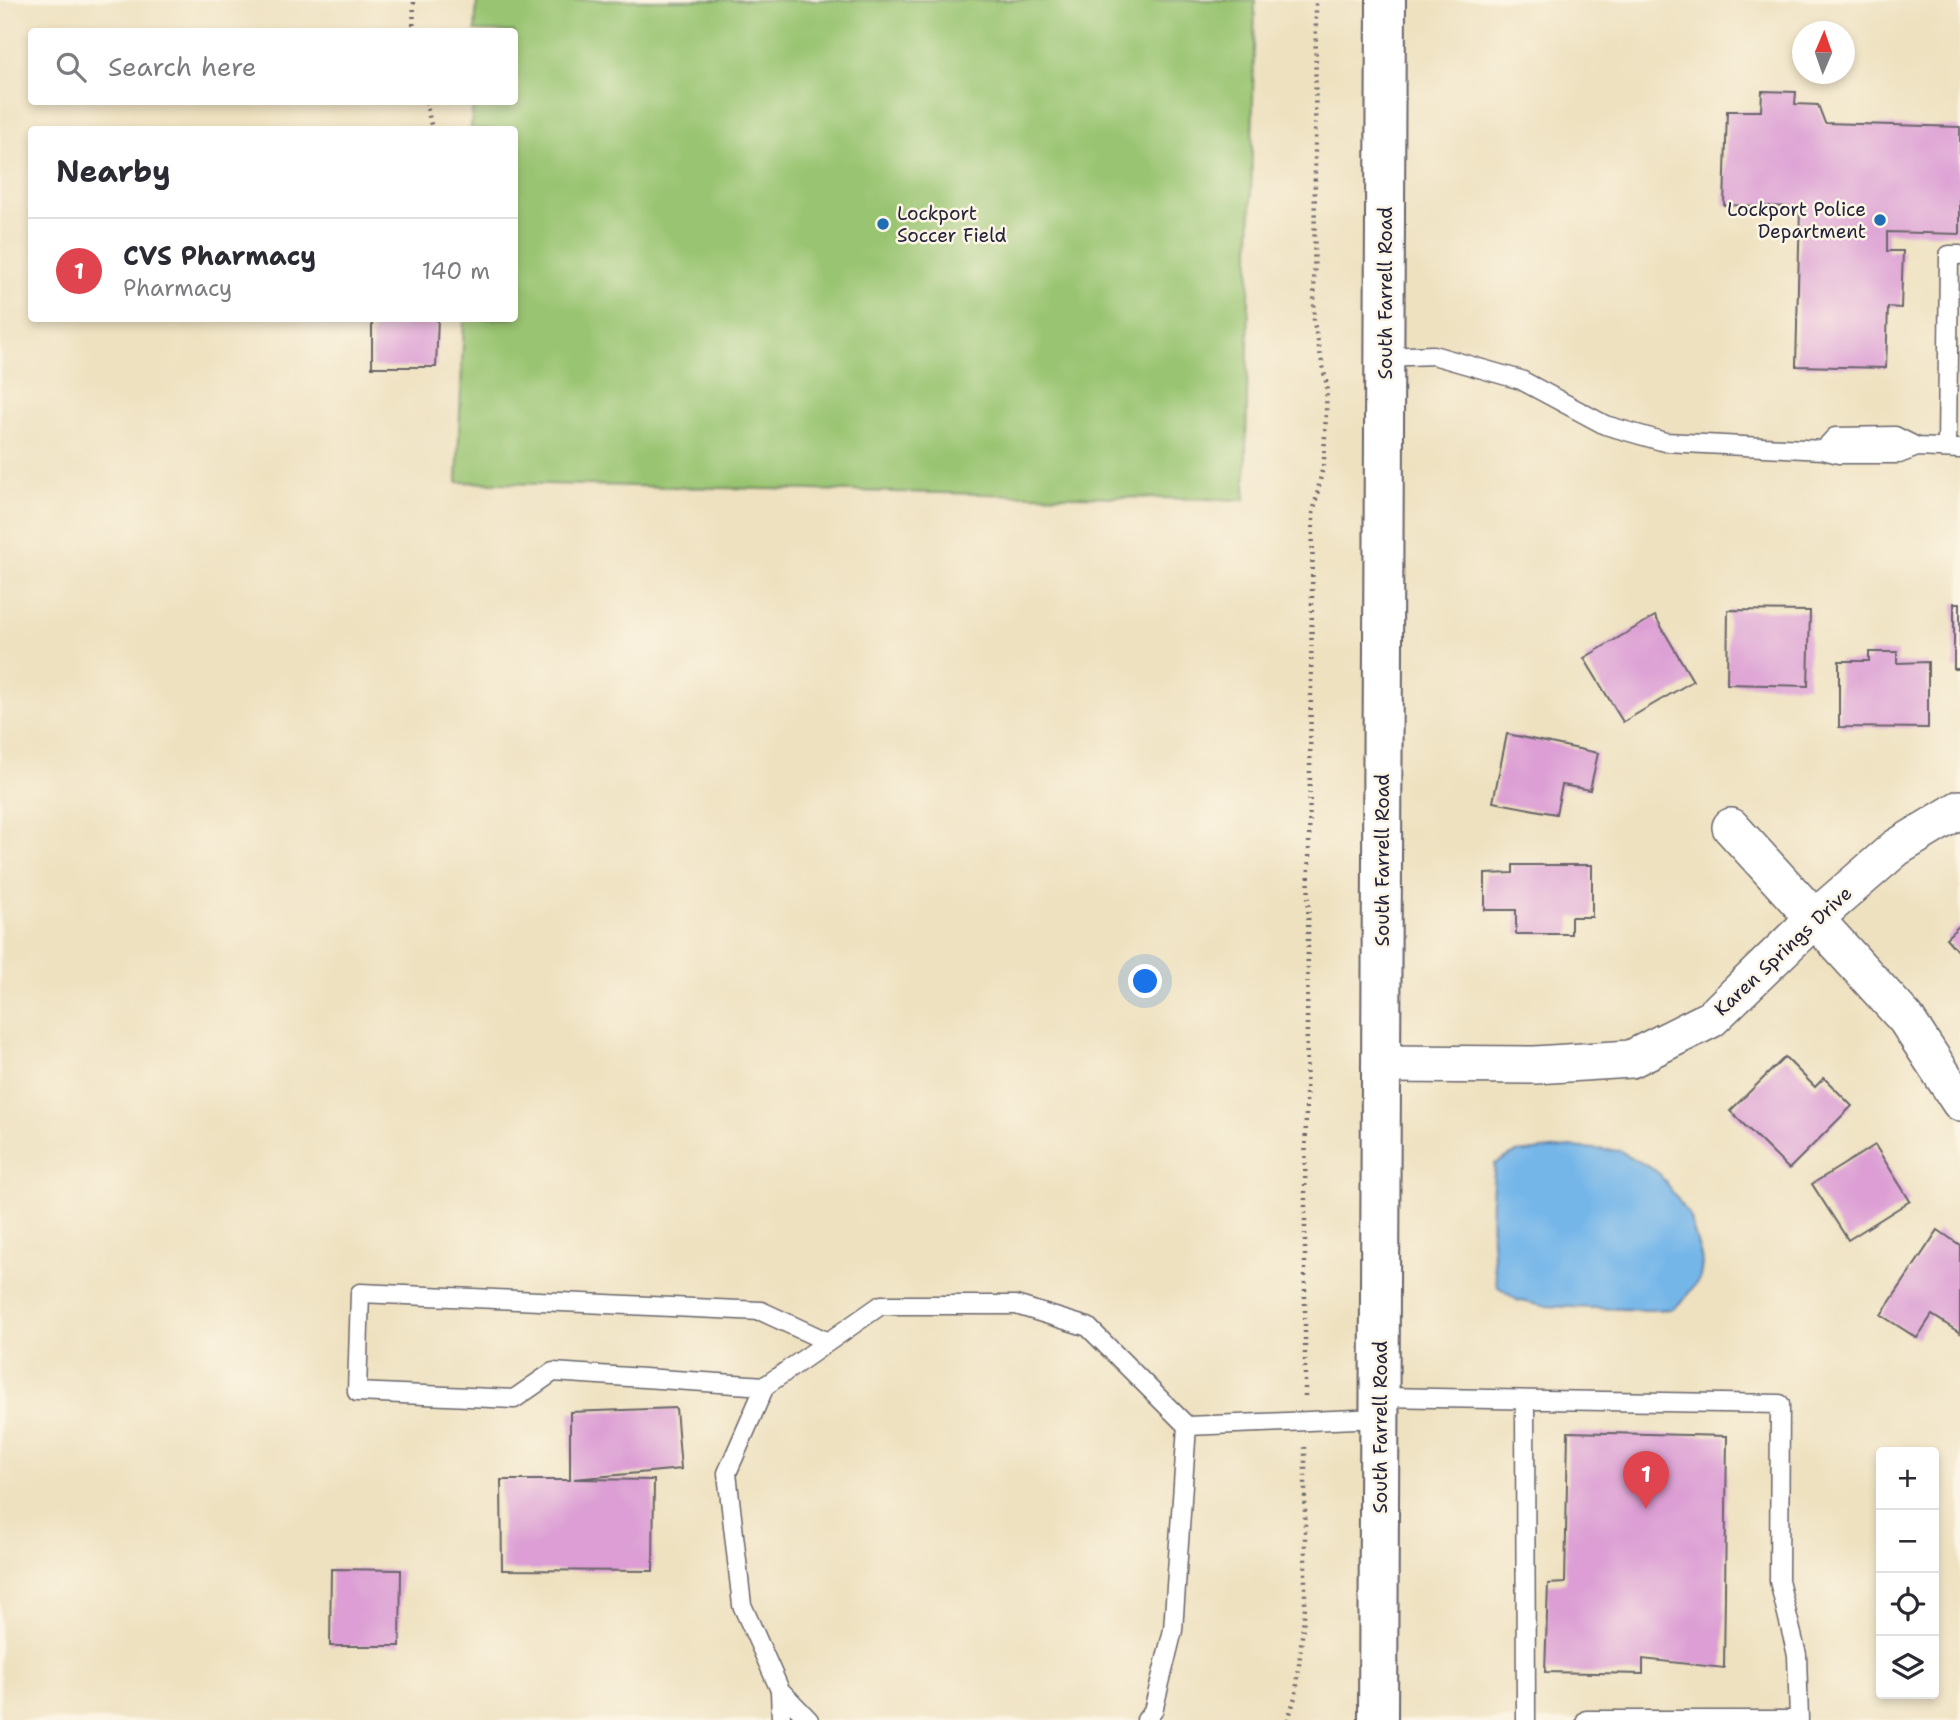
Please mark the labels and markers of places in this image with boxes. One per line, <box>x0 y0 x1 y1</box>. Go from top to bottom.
place label: Lockport Police Department <box>1727 197 1866 244</box>
place label: Lockport Soccer Field <box>897 201 1007 248</box>
marker: Lockport Police Department <box>1872 212 1888 228</box>
marker: Lockport Soccer Field <box>875 216 891 232</box>
pin: 1 <box>1623 1451 1669 1509</box>

